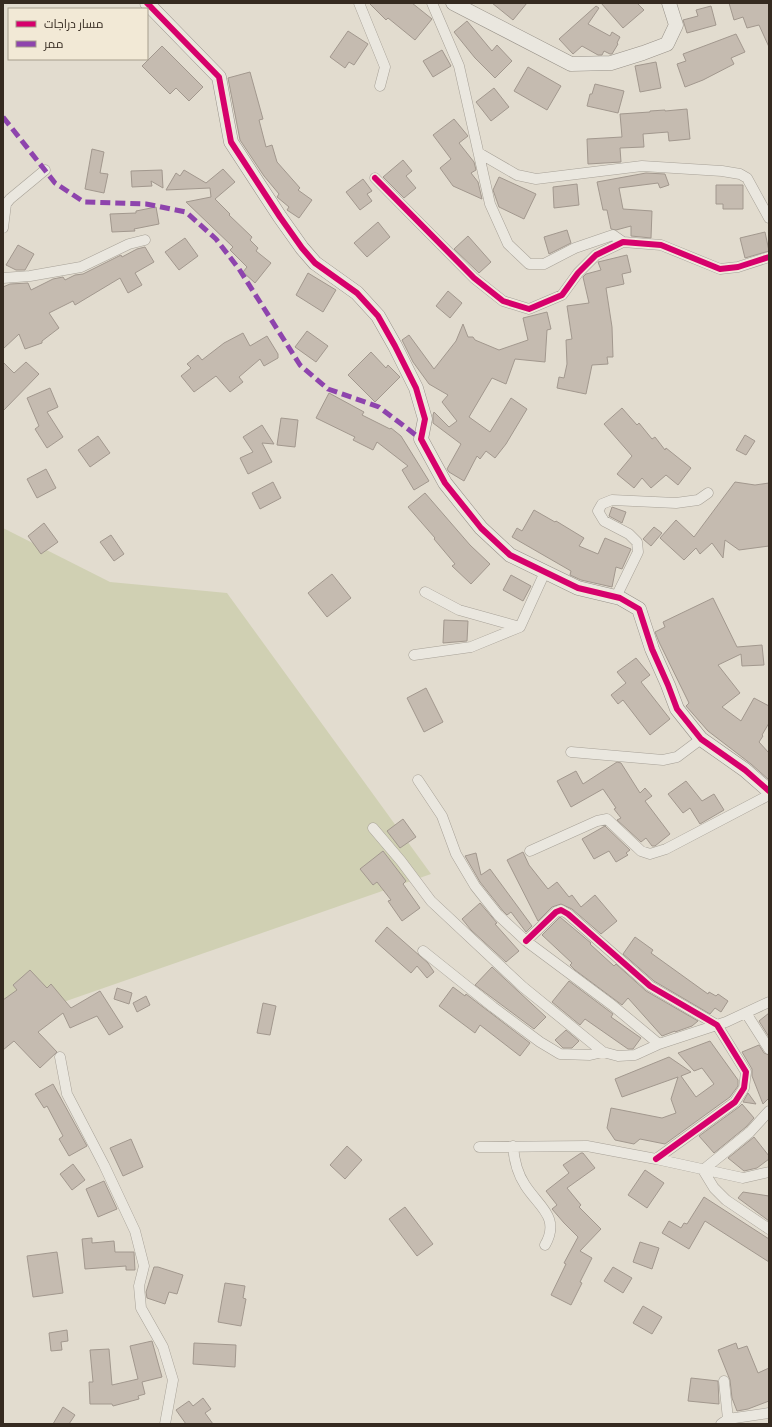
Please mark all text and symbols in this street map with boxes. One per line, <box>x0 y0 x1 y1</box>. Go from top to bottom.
legend <box>8 8 148 60</box>
text: مسار دراجات <box>44 16 103 31</box>
text: ممر <box>43 36 63 51</box>

